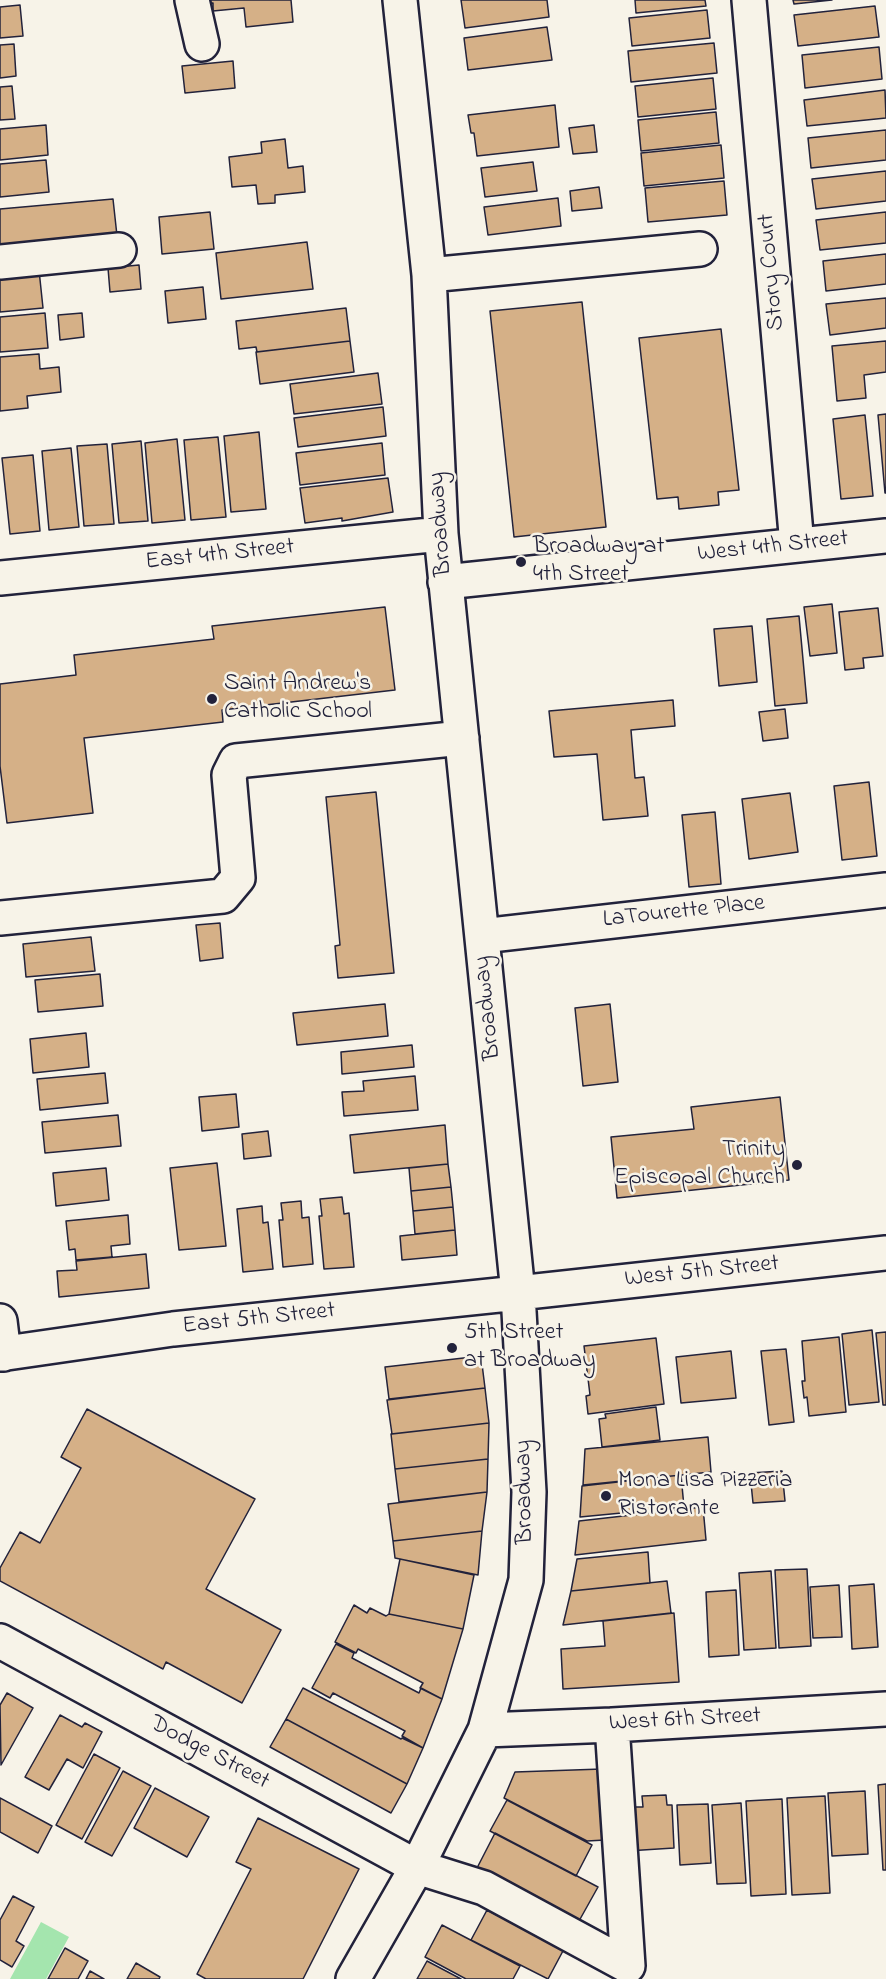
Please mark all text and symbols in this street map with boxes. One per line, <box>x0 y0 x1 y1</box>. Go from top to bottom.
street label: Story Court <box>754 212 792 332</box>
street label: Broadway <box>424 471 460 577</box>
street label: West 4th Street <box>696 526 850 570</box>
street label: East 4th Street <box>144 534 296 578</box>
place label: Broadway at 4th Street <box>533 534 665 590</box>
marker: Broadway at 4th Street <box>514 555 528 569</box>
place label: Saint Andrew's Catholic School <box>224 671 372 727</box>
marker: Saint Andrew's Catholic School <box>205 692 219 706</box>
street label: LaTourette Place <box>602 890 766 936</box>
street label: Broadway <box>469 954 509 1062</box>
place label: Trinity Episcopal Church <box>614 1137 785 1193</box>
marker: Trinity Episcopal Church <box>790 1158 804 1172</box>
street label: West 5th Street <box>623 1251 781 1295</box>
street label: East 5th Street <box>181 1298 337 1342</box>
place label: 5th Street at Broadway <box>464 1320 596 1376</box>
marker: 5th Street at Broadway <box>445 1341 459 1355</box>
street label: Broadway <box>511 1439 541 1545</box>
place label: Mona Lisa Pizzeria Ristorante <box>618 1468 793 1524</box>
marker: Mona Lisa Pizzeria Ristorante <box>599 1489 613 1503</box>
street label: West 6th Street <box>608 1703 762 1739</box>
street label: Dodge Street <box>144 1710 274 1798</box>

